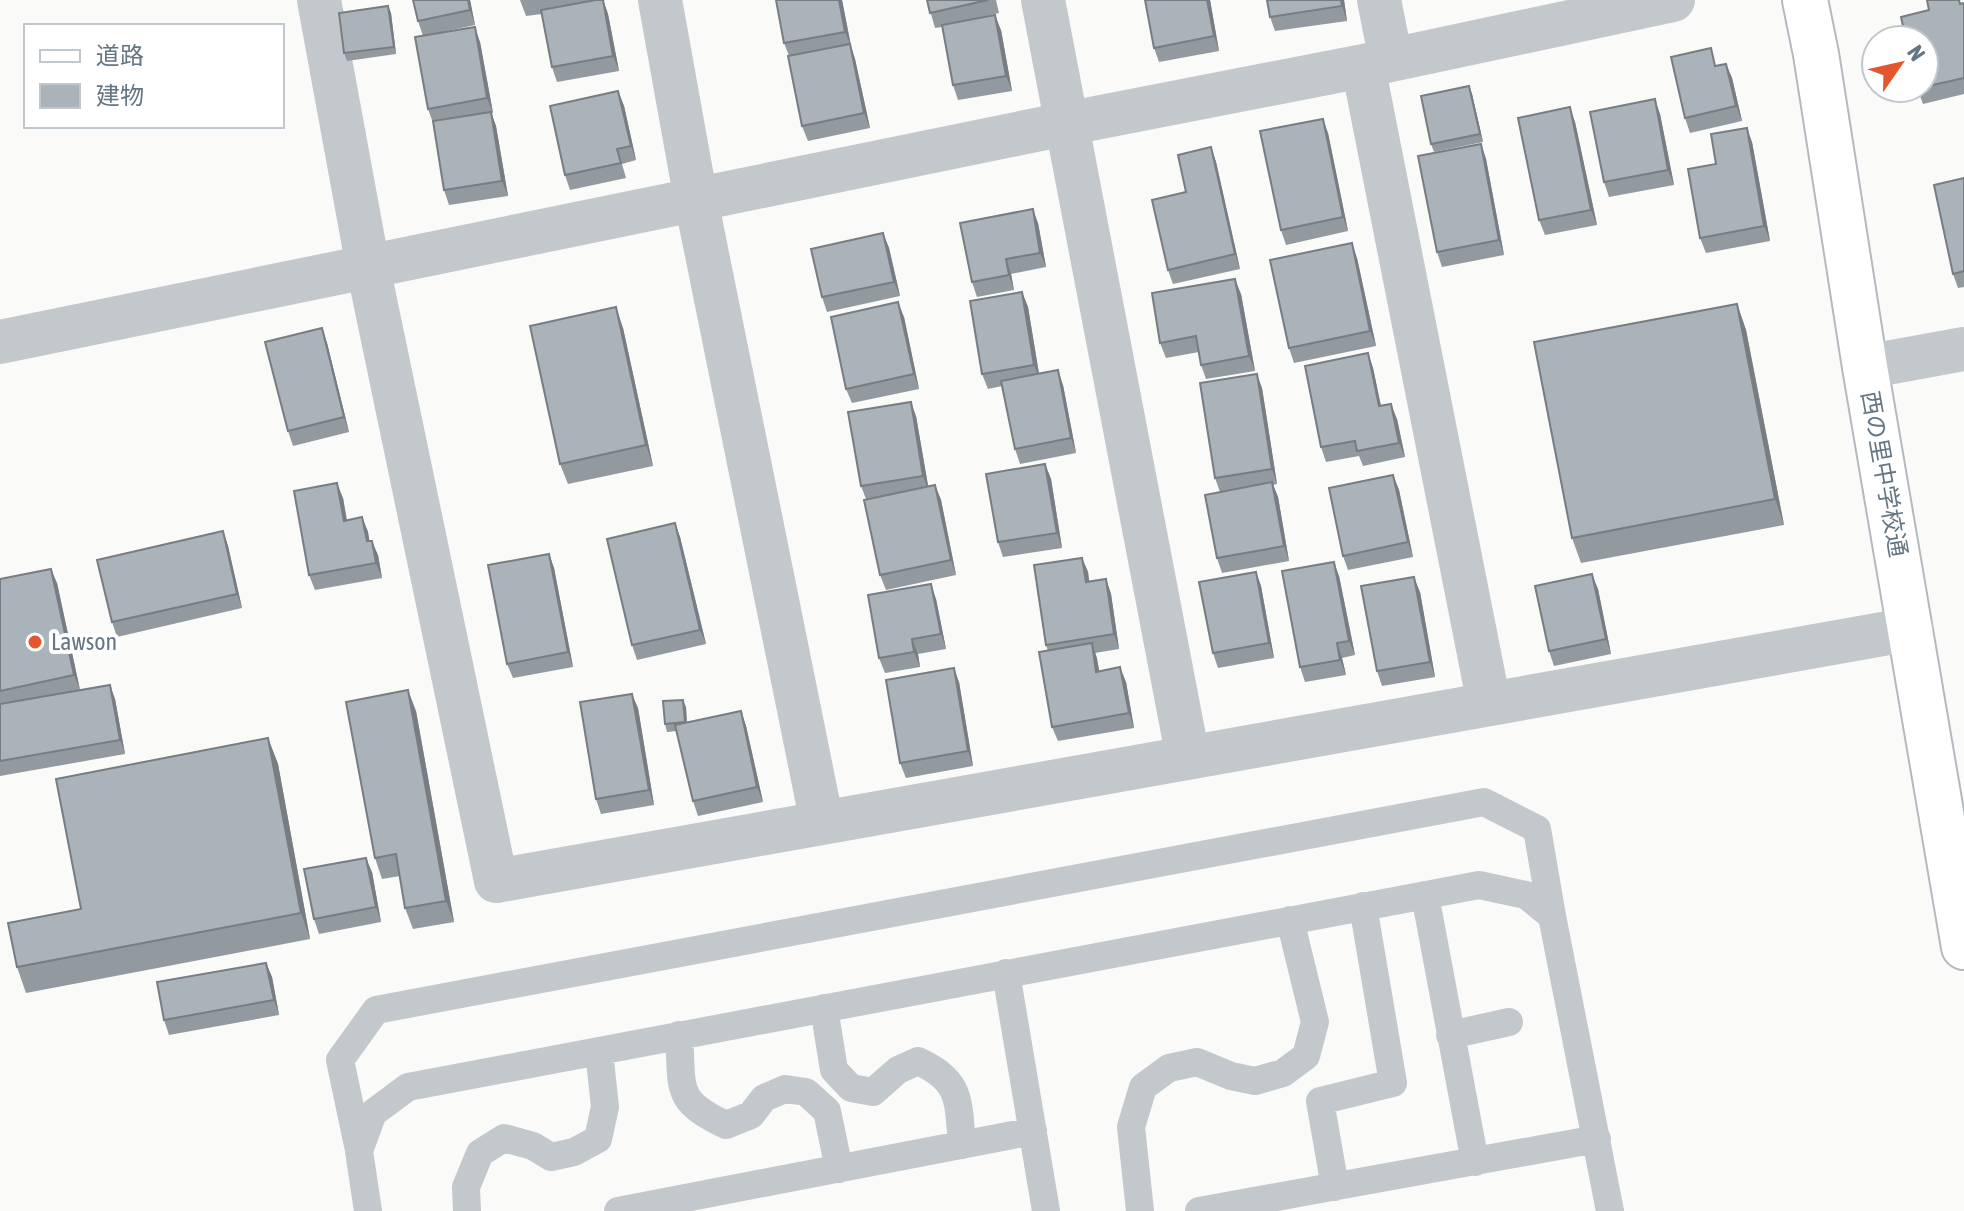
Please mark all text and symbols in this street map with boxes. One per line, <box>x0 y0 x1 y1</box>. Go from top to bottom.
legend <box>24 24 284 128</box>
north arrow <box>1860 24 1940 104</box>
text: N <box>1902 40 1931 65</box>
text: 道路 <box>96 42 144 69</box>
text: 建物 <box>96 82 144 109</box>
street label: 西の里中学校通 <box>1857 389 1912 559</box>
place label: Lawson <box>51 628 117 655</box>
marker: Lawson <box>26 633 44 651</box>

